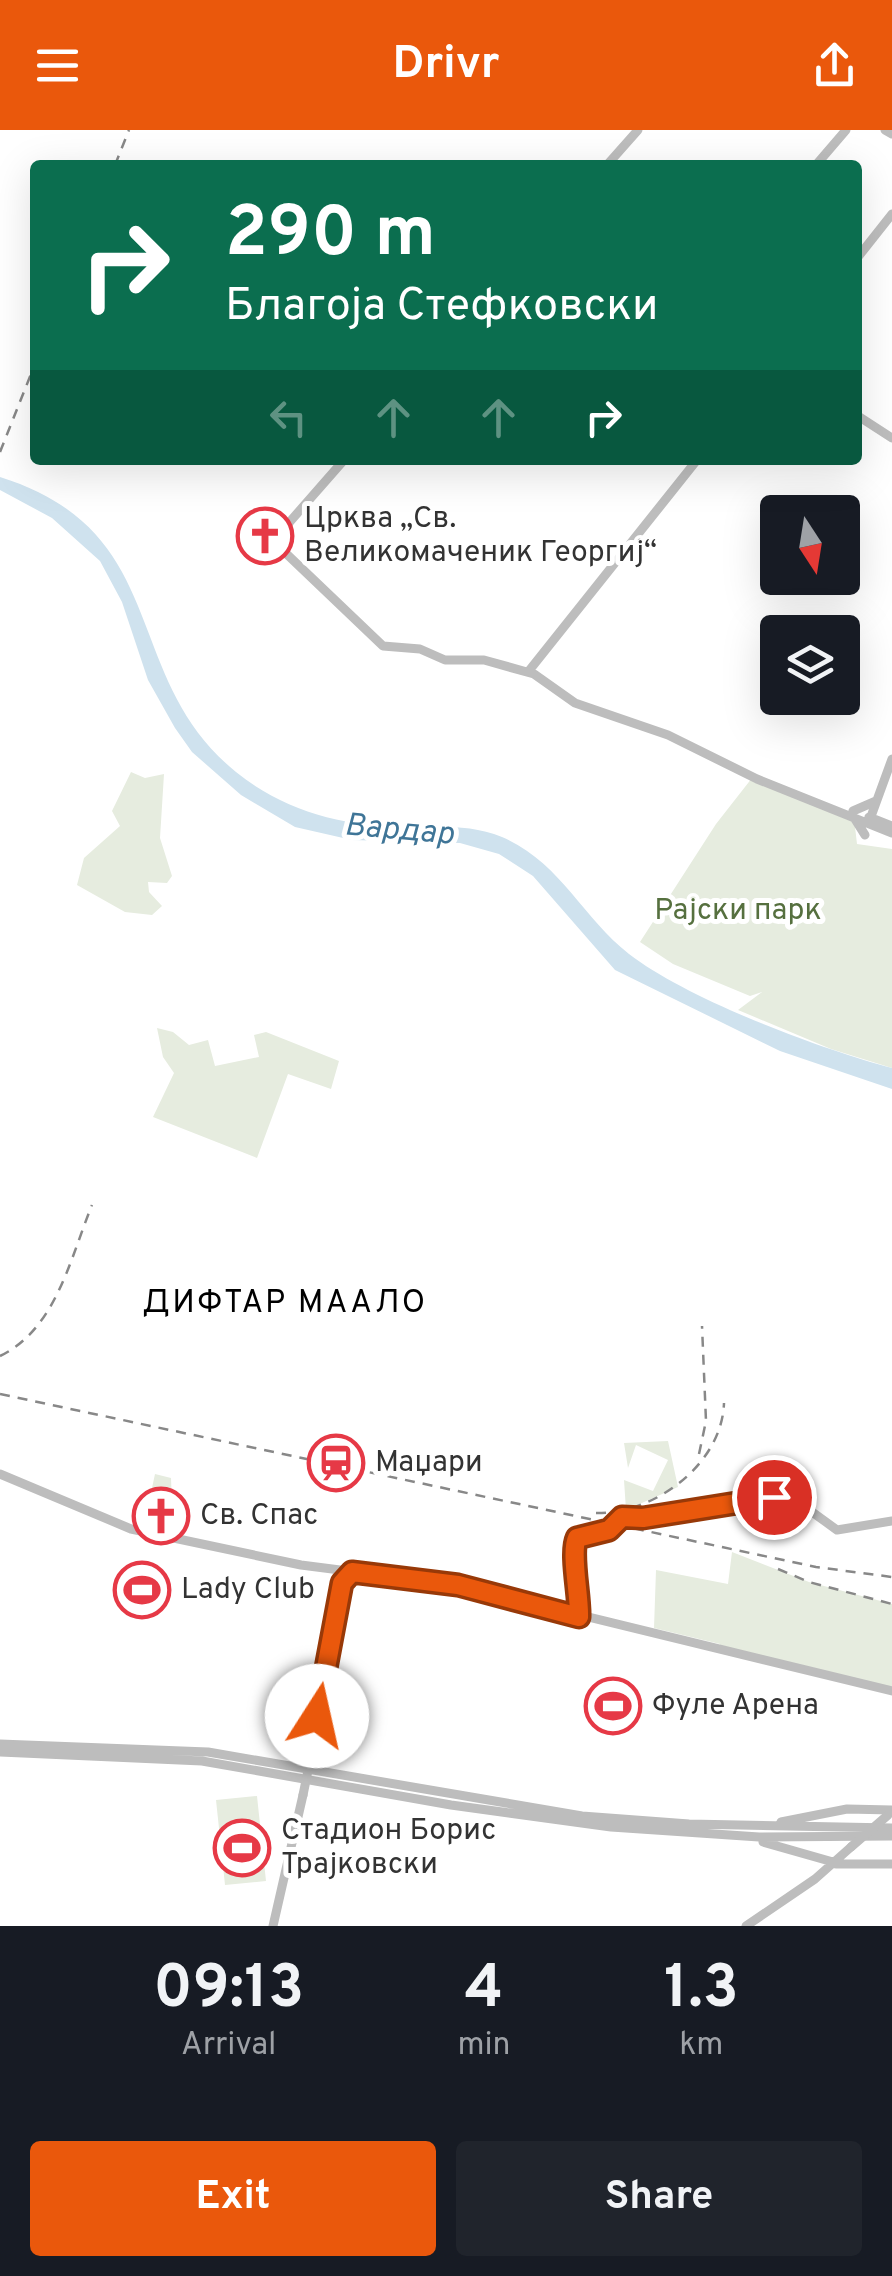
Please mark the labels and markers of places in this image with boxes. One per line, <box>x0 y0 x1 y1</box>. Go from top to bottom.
place label: Црква „Св. Великомаченик Георгиј“ <box>304 501 657 572</box>
church icon: Црква „Св. Великомаченик Георгиј“ <box>235 506 295 566</box>
station icon: Маџари <box>306 1433 366 1493</box>
place label: Маџари <box>375 1445 483 1482</box>
pin <box>732 1455 817 1540</box>
church icon: Св. Спас <box>131 1486 191 1546</box>
place label: Св. Спас <box>200 1498 318 1535</box>
sports icon: Lady Club <box>112 1560 172 1620</box>
place label: Lady Club <box>181 1572 315 1609</box>
sports icon: Фуле Арена <box>583 1676 643 1736</box>
place label: Фуле Арена <box>652 1688 819 1725</box>
place label: Стадион Борис Трајковски <box>281 1813 496 1884</box>
sports icon: Стадион Борис Трајковски <box>212 1818 272 1878</box>

